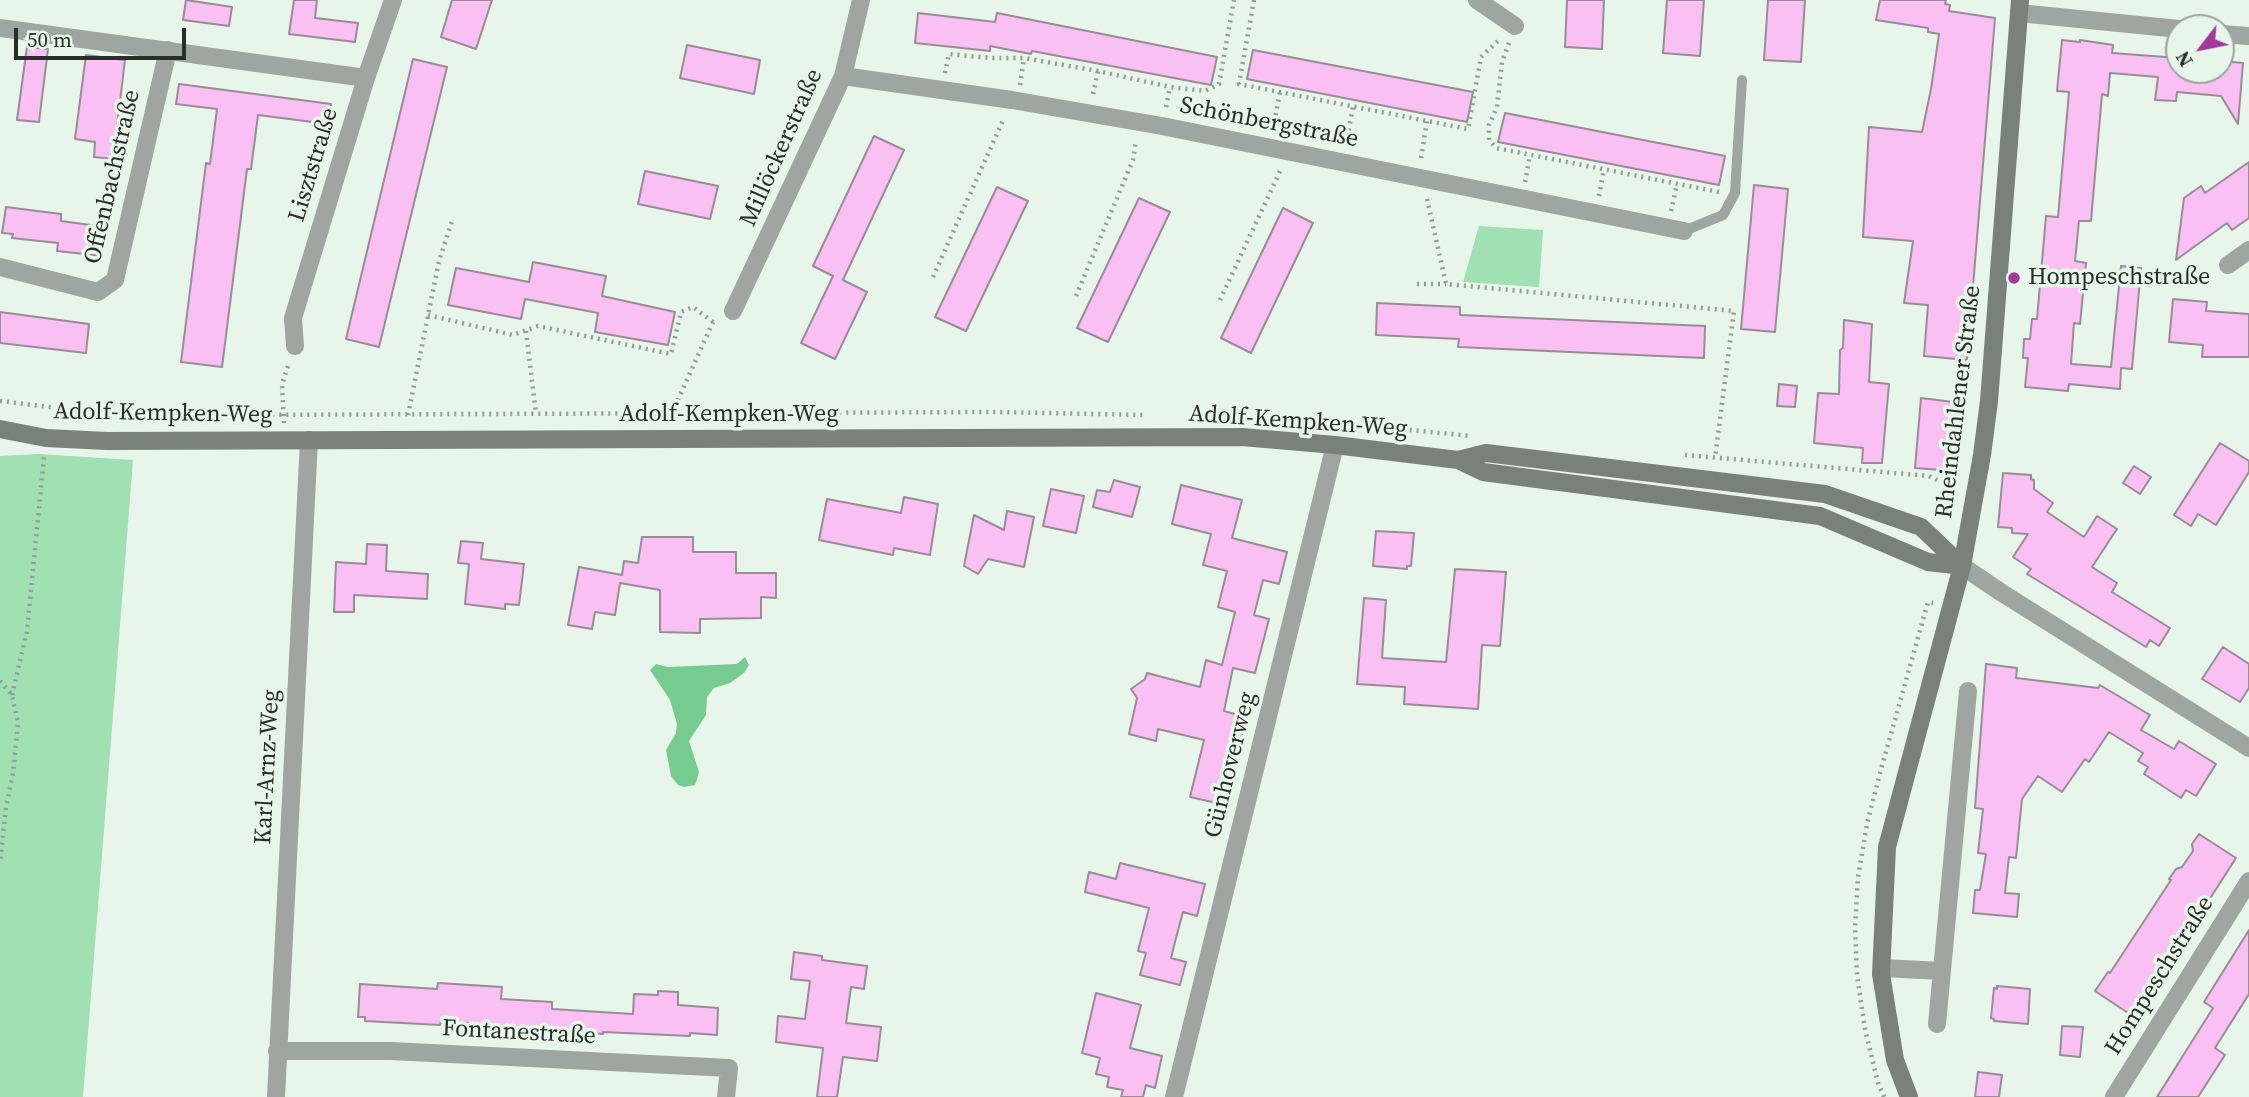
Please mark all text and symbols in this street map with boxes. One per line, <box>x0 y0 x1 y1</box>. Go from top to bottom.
scale bar <box>18 14 189 58</box>
north arrow <box>2165 14 2235 84</box>
text: 50 m <box>27 25 72 54</box>
text: N <box>2169 46 2199 72</box>
street label: Millöckerstraße <box>734 65 830 231</box>
street label: Offenbachstraße <box>79 87 147 267</box>
street label: Schönbergstraße <box>1177 92 1361 154</box>
street label: Lisztstraße <box>283 105 345 225</box>
place label: Hompeschstraße <box>2028 264 2210 292</box>
marker: Hompeschstraße <box>2006 270 2022 286</box>
street label: Rheindahlener Straße <box>1930 284 1988 520</box>
street label: Adolf-Kempken-Weg <box>53 398 273 430</box>
street label: Adolf-Kempken-Weg <box>1188 400 1408 444</box>
street label: Adolf-Kempken-Weg <box>619 401 839 429</box>
street label: Karl-Arnz-Weg <box>250 689 286 845</box>
street label: Günhoverweg <box>1199 689 1263 841</box>
street label: Hompeschstraße <box>2100 891 2220 1061</box>
street label: Fontanestraße <box>441 1015 597 1051</box>

